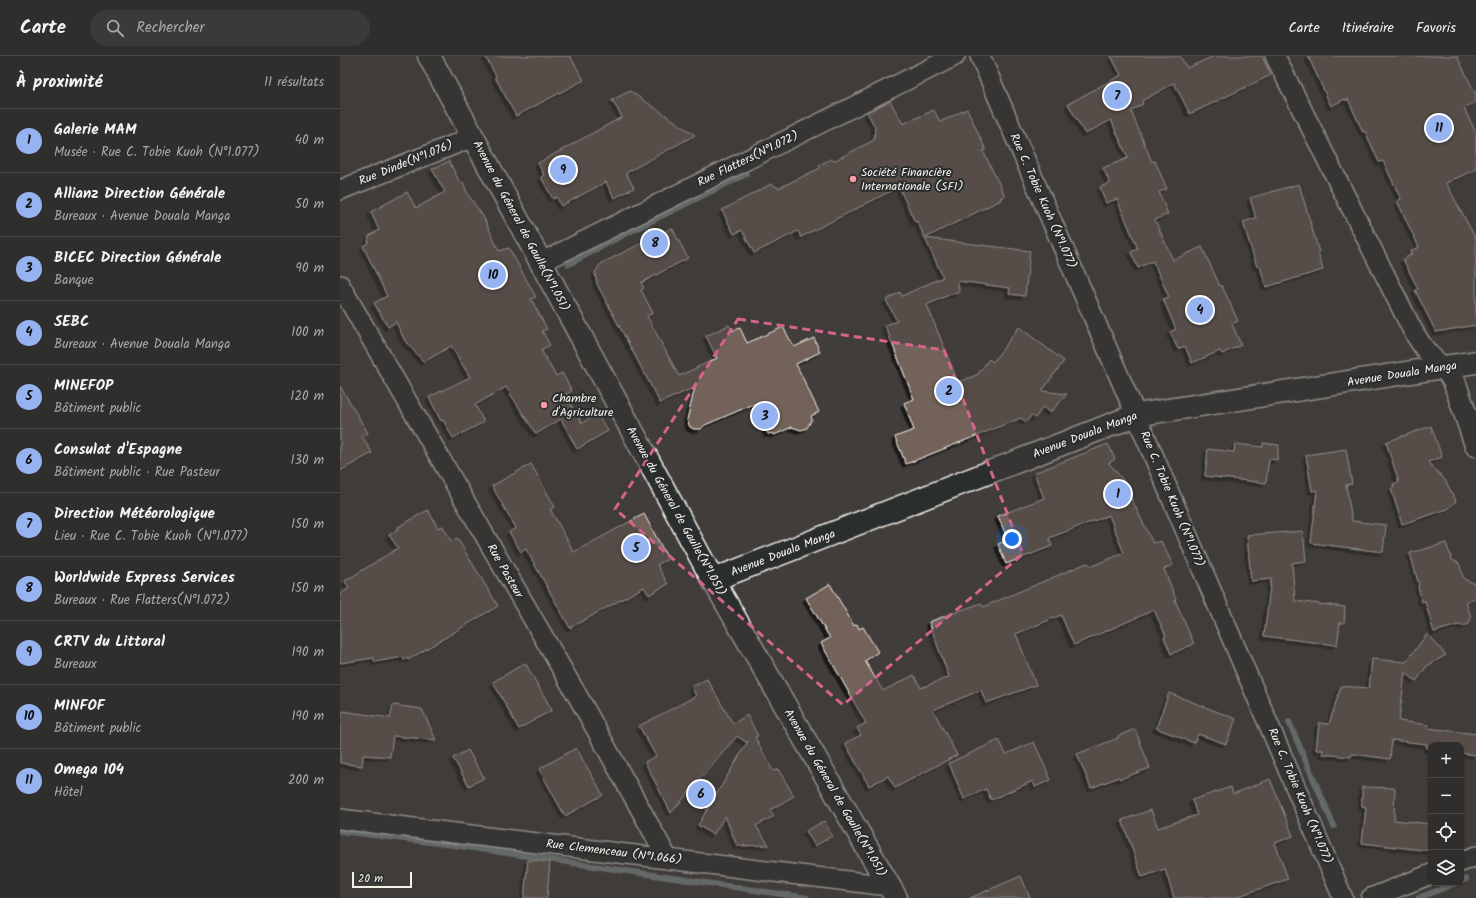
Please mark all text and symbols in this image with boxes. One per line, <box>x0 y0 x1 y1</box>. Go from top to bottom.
search box <box>90 10 370 46</box>
text: Carte <box>20 13 66 43</box>
text: Rechercher <box>136 16 205 40</box>
icon: search <box>104 17 126 39</box>
text: Carte <box>1288 17 1320 39</box>
text: Itinéraire <box>1342 17 1394 39</box>
text: Favoris <box>1416 17 1456 39</box>
text: À proximité <box>16 69 103 96</box>
text: 11 résultats <box>264 72 324 93</box>
pin: 7 <box>1104 81 1130 111</box>
pin: 11 <box>1426 113 1452 143</box>
text: Galerie MAM <box>54 118 136 142</box>
street label: Rue Flatters(N°1.072) <box>694 126 802 192</box>
text: 1 <box>27 130 31 151</box>
text: 40 m <box>295 130 324 151</box>
street label: Rue C. Tobie Kuoh (N°1.077) <box>1005 130 1081 272</box>
street label: Rue Dinde(N°1.076) <box>356 135 456 191</box>
street label: Avenue du Géneral de Gaulle(N°1.051) <box>468 137 574 315</box>
text: Musée · Rue C. Tobie Kuoh (N°1.077) <box>54 142 260 163</box>
pin: 9 <box>550 155 576 185</box>
place label: Société Financière Internationale (SFI) <box>861 163 964 196</box>
marker: Société Financière Internationale (SFI) <box>848 174 858 184</box>
text: Allianz Direction Générale <box>54 182 225 206</box>
text: 2 <box>25 194 33 215</box>
text: 50 m <box>295 194 324 215</box>
text: Bureaux · Avenue Douala Manga <box>54 206 230 227</box>
pin: 8 <box>642 228 668 258</box>
text: BICEC Direction Générale <box>54 246 221 270</box>
text: 3 <box>25 258 33 279</box>
text: 90 m <box>296 258 324 279</box>
pin: 10 <box>480 260 506 290</box>
text: Banque <box>54 270 94 291</box>
pin: 4 <box>1187 295 1213 325</box>
text: SEBC <box>54 310 89 334</box>
text: 4 <box>25 322 33 343</box>
text: 100 m <box>291 322 324 343</box>
text: Bureaux · Avenue Douala Manga <box>54 334 230 355</box>
street label: Avenue Douala Manga <box>1346 356 1459 392</box>
text: MINEFOP <box>54 374 113 398</box>
pin: 2 <box>936 376 962 406</box>
text: 5 <box>26 386 32 407</box>
text: 120 m <box>290 386 324 407</box>
place label: Chambre d'Agriculture <box>552 389 614 422</box>
text: Bâtiment public <box>54 398 141 419</box>
marker: Chambre d'Agriculture <box>539 400 549 410</box>
pin: 3 <box>752 401 778 431</box>
street label: Avenue Douala Manga <box>1030 406 1141 464</box>
street label: Avenue du Géneral de Gaulle(N°1.051) <box>623 424 729 598</box>
street label: Rue C. Tobie Kuoh (N°1.077) <box>1135 428 1209 570</box>
text: Consulat d'Espagne <box>54 438 182 462</box>
text: 6 <box>25 450 33 471</box>
text: 130 m <box>290 450 324 471</box>
text: Bâtiment public · Rue Pasteur <box>54 462 220 483</box>
pin: 1 <box>1105 479 1131 509</box>
text: Direction Météorologique <box>54 502 215 526</box>
text: 7 <box>26 514 32 535</box>
text: 150 m <box>291 514 324 535</box>
street label: Avenue Douala Manga <box>728 524 839 582</box>
text: Lieu · Rue C. Tobie Kuoh (N°1.077) <box>54 526 248 547</box>
your location <box>1002 529 1022 549</box>
pin: 5 <box>623 533 649 563</box>
street label: Rue Pasteur <box>482 540 529 603</box>
text: Worldwide Express Services <box>54 566 235 590</box>
text: 8 <box>25 578 33 599</box>
text: 150 m <box>291 578 324 599</box>
text: Bureaux · Rue Flatters(N°1.072) <box>54 590 230 611</box>
text: CRTV du Littoral <box>54 630 165 654</box>
text: 9 <box>26 642 32 663</box>
text: 190 m <box>292 642 324 663</box>
text: Bureaux <box>54 654 97 675</box>
text: MINFOF <box>54 694 105 718</box>
street label: Avenue du Géneral de Gaulle(N°1.051) <box>779 705 891 881</box>
text: 10 <box>24 706 34 727</box>
text: 190 m <box>292 706 324 727</box>
text: Bâtiment public <box>54 718 141 739</box>
street label: Rue C. Tobie Kuoh (N°1.077) <box>1263 725 1337 867</box>
map controls <box>1428 742 1464 886</box>
button: + <box>1428 742 1464 778</box>
text: Omega 104 <box>54 758 124 782</box>
text: 11 <box>25 770 33 791</box>
text: 200 m <box>288 770 324 791</box>
button: − <box>1428 778 1464 814</box>
pin: 6 <box>688 779 714 809</box>
text: Hôtel <box>54 782 83 803</box>
button: locate <box>1428 814 1464 850</box>
street label: Rue Clemenceau (N°1.066) <box>545 834 683 870</box>
button: layers <box>1428 850 1464 886</box>
scale bar <box>352 870 412 889</box>
text: 20 m <box>358 870 383 888</box>

